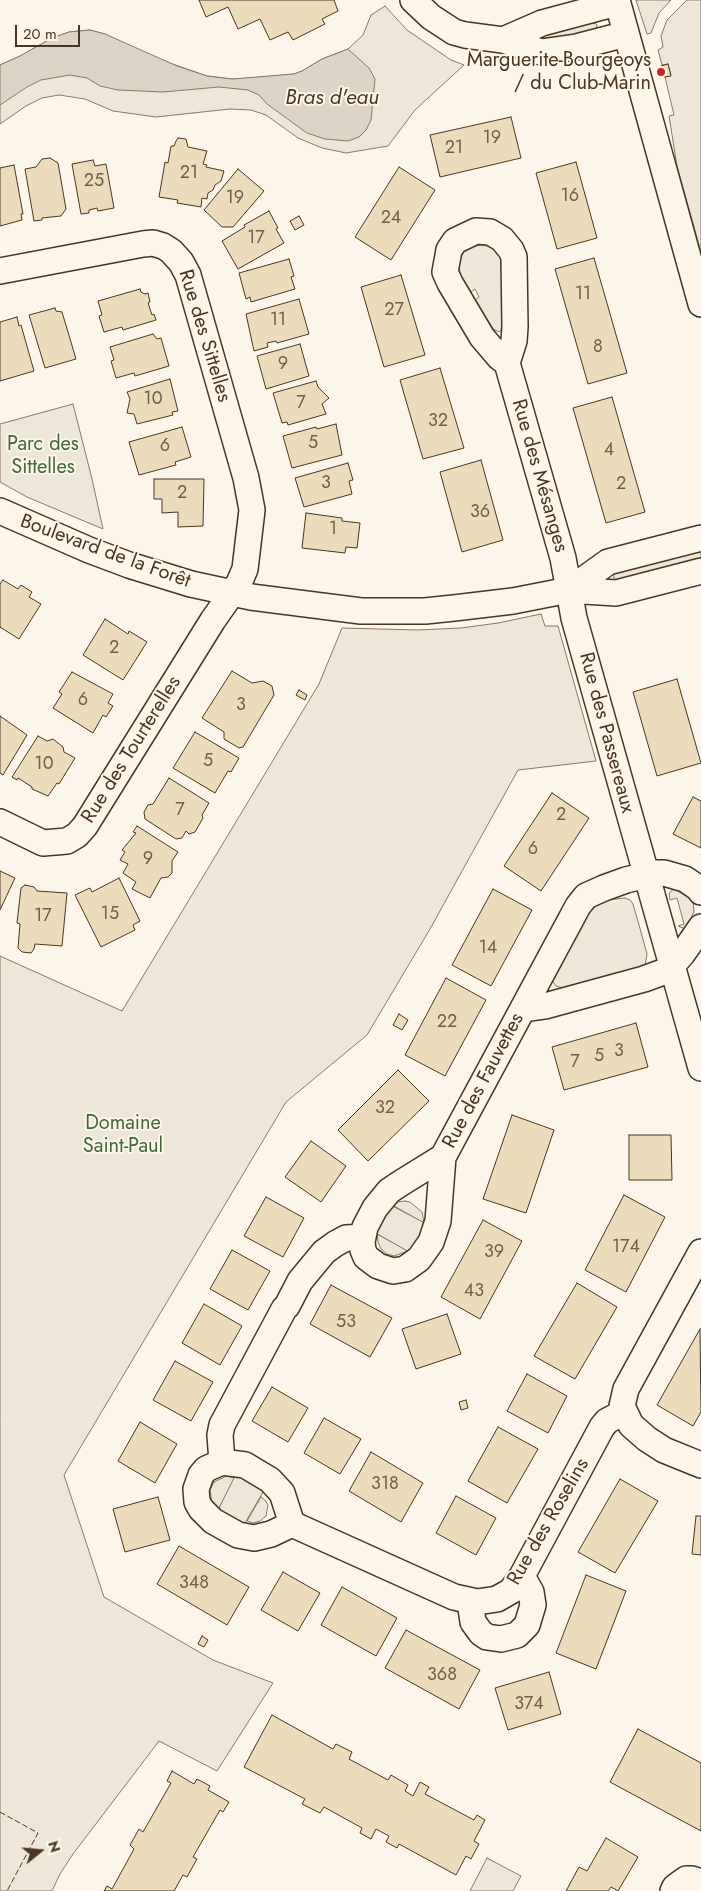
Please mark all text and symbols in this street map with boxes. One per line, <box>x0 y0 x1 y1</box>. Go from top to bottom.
scale bar <box>18 15 82 47</box>
text: 20 m <box>23 23 57 45</box>
place label: Marguerite-Bourgeoys / du Club-Marin <box>467 49 651 96</box>
marker: Marguerite-Bourgeoys / du Club-Marin <box>655 66 667 78</box>
water label: Bras d'eau <box>285 86 379 112</box>
house number: 19 <box>483 128 501 150</box>
house number: 21 <box>445 138 463 160</box>
house number: 21 <box>180 163 198 185</box>
house number: 25 <box>84 171 104 193</box>
house number: 16 <box>561 186 579 208</box>
house number: 19 <box>226 188 244 210</box>
house number: 24 <box>381 208 401 230</box>
house number: 17 <box>247 228 265 250</box>
street label: Rue des Sittelles <box>172 267 236 405</box>
house number: 11 <box>575 284 591 306</box>
house number: 27 <box>384 300 404 322</box>
house number: 11 <box>270 310 286 332</box>
house number: 8 <box>593 337 603 359</box>
house number: 9 <box>278 354 288 376</box>
house number: 10 <box>144 389 162 411</box>
house number: 7 <box>296 393 306 415</box>
street label: Rue des Mésanges <box>506 397 572 555</box>
house number: 32 <box>428 411 448 433</box>
park label: Parc des Sittelles <box>7 433 79 480</box>
house number: 5 <box>308 433 318 455</box>
house number: 6 <box>160 436 170 458</box>
house number: 4 <box>604 440 614 462</box>
house number: 3 <box>321 473 331 495</box>
house number: 2 <box>616 474 626 496</box>
house number: 2 <box>177 483 187 505</box>
house number: 36 <box>470 502 490 524</box>
street label: Boulevard de la Forêt <box>16 510 194 594</box>
house number: 1 <box>329 519 337 541</box>
house number: 2 <box>109 638 119 660</box>
street label: Rue des Passereaux <box>573 650 639 816</box>
street label: Rue des Tourterelles <box>77 672 187 828</box>
house number: 6 <box>78 690 88 712</box>
house number: 3 <box>236 695 246 717</box>
house number: 5 <box>203 751 213 773</box>
house number: 10 <box>35 754 53 776</box>
house number: 7 <box>175 800 185 822</box>
house number: 2 <box>556 805 566 827</box>
house number: 6 <box>528 839 538 861</box>
house number: 9 <box>143 849 153 871</box>
house number: 15 <box>101 904 119 926</box>
house number: 17 <box>34 906 52 928</box>
house number: 14 <box>479 938 497 960</box>
street label: Rue des Fauvettes <box>438 1009 530 1153</box>
house number: 22 <box>437 1012 457 1034</box>
house number: 3 <box>614 1041 624 1063</box>
house number: 5 <box>594 1046 604 1068</box>
house number: 7 <box>570 1052 580 1074</box>
house number: 32 <box>375 1098 395 1120</box>
park label: Domaine Saint-Paul <box>83 1112 163 1159</box>
house number: 174 <box>612 1237 640 1259</box>
house number: 39 <box>484 1242 504 1264</box>
house number: 43 <box>464 1281 484 1303</box>
house number: 53 <box>336 1312 356 1334</box>
street label: Rue des Roselins <box>503 1454 595 1590</box>
house number: 318 <box>371 1474 399 1496</box>
house number: 348 <box>179 1573 209 1595</box>
house number: 368 <box>427 1665 457 1687</box>
house number: 374 <box>514 1694 544 1716</box>
north arrow <box>15 1826 65 1876</box>
text: N <box>43 1838 66 1855</box>

